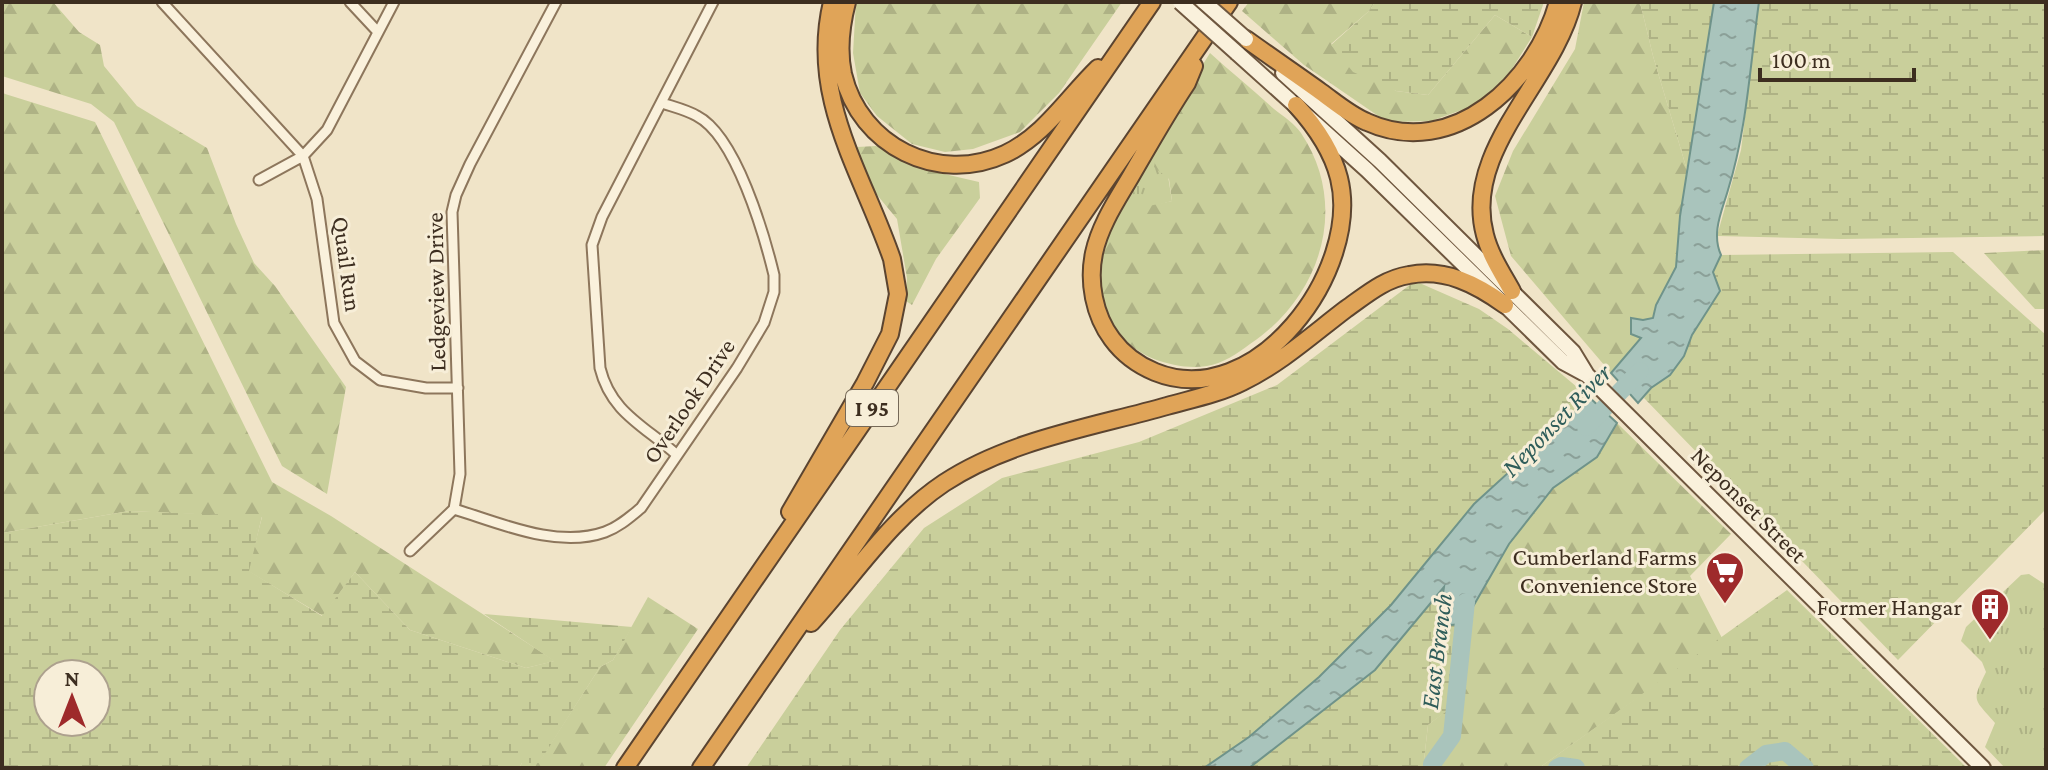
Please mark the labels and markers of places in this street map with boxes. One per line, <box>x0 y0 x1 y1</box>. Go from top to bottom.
place label: Cumberland Farms Convenience Store <box>1513 543 1697 598</box>
supermarket icon: Cumberland Farms Convenience Store <box>1704 550 1746 605</box>
building icon: Former Hangar <box>1969 586 2011 641</box>
place label: Former Hangar <box>1817 593 1962 620</box>

